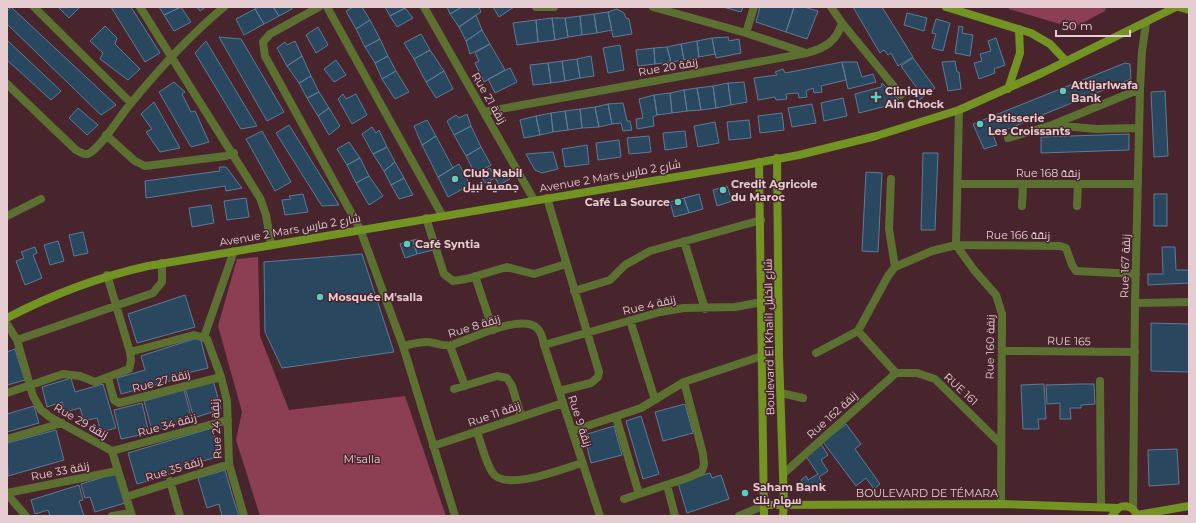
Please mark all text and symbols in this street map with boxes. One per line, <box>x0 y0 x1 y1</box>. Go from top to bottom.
scale bar <box>1056 12 1130 38</box>
text: 50 m <box>1062 18 1093 33</box>
street label: Rue 20 زنقة <box>637 55 699 79</box>
street label: Rue 21 زنقة <box>469 70 509 126</box>
place label: Attijarlwafa Bank <box>1070 78 1138 105</box>
place label: Clinique Ain Chock <box>884 84 945 111</box>
marker: Attijarlwafa Bank <box>1058 86 1068 96</box>
marker: Clinique Ain Chock <box>870 91 882 103</box>
place label: Patisserie Les Croissants <box>988 111 1070 138</box>
marker: Patisserie Les Croissants <box>975 119 985 129</box>
street label: Avenue 2 Mars شارع 2 مارس <box>538 157 682 196</box>
place label: Club Nabil جمعية نبيل <box>463 166 522 193</box>
street label: Rue 168 زنقة <box>1016 166 1080 180</box>
marker: Club Nabil جمعية نبيل <box>450 174 460 184</box>
place label: Credit Agricole du Maroc <box>731 177 817 204</box>
marker: Credit Agricole du Maroc <box>718 185 728 195</box>
place label: Café La Source <box>585 195 670 209</box>
marker: Café La Source <box>673 197 683 207</box>
street label: Avenue 2 Mars شارع 2 مارس <box>218 211 362 250</box>
street label: Rue 166 زنقة <box>986 228 1050 242</box>
street label: Rue 167 زنقة <box>1117 234 1133 298</box>
place label: Café Syntia <box>415 237 480 251</box>
marker: Café Syntia <box>402 239 412 249</box>
street label: Boulevard El Khalil شارع الخليل <box>761 258 778 415</box>
place label: Mosquée M'salla <box>328 290 423 304</box>
marker: Mosquée M'salla <box>315 292 325 302</box>
street label: Rue 4 زنقة <box>621 292 677 318</box>
street label: Rue 8 زنقة <box>446 311 502 341</box>
street label: Rue 160 زنقة <box>982 314 998 380</box>
street label: RUE 165 <box>1047 334 1091 348</box>
street label: Rue 27 زنقة <box>130 366 192 395</box>
street label: RUE 161 <box>941 370 981 408</box>
street label: Rue 162 زنقة <box>804 388 861 442</box>
street label: Rue 9 زنقة <box>565 393 595 449</box>
street label: Rue 24 زنقة <box>207 398 225 459</box>
street label: Rue 11 زنقة <box>466 398 522 430</box>
street label: Rue 29 زنقة <box>52 400 111 442</box>
street label: Rue 34 زنقة <box>136 410 198 440</box>
park label: M'salla <box>344 452 381 466</box>
street label: Rue 35 زنقة <box>144 454 205 484</box>
street label: Rue 33 زنقة <box>30 458 91 484</box>
place label: Saham Bank سهام بنك <box>753 480 827 508</box>
street label: BOULEVARD DE TÉMARA <box>856 486 998 500</box>
marker: Saham Bank سهام بنك <box>740 488 750 498</box>

